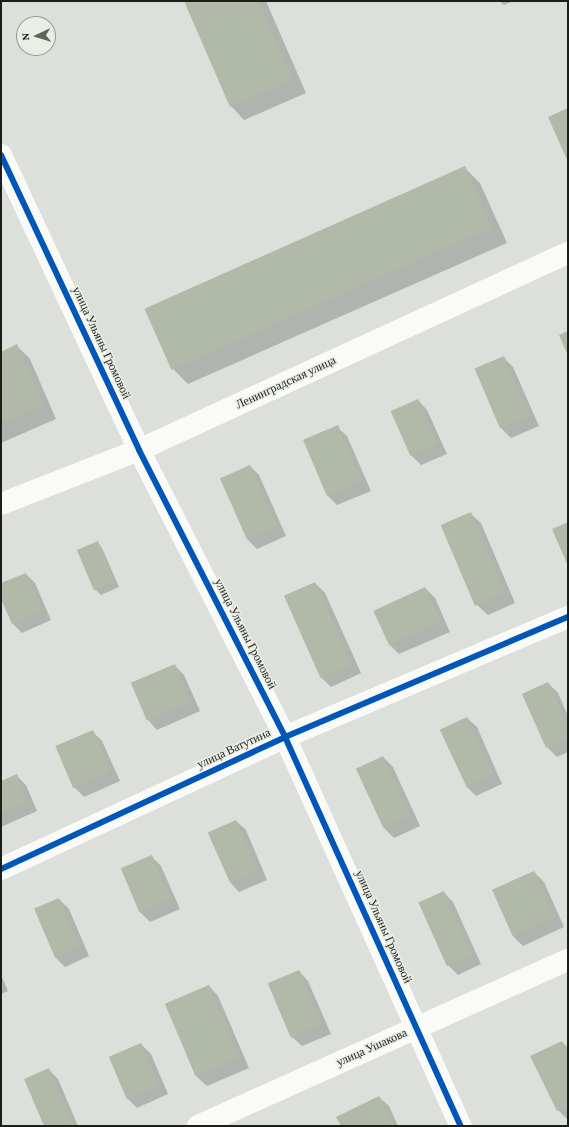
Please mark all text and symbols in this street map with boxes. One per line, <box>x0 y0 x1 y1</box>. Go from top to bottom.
north arrow <box>16 16 56 56</box>
text: N <box>19 33 31 41</box>
street label: улица Ульяны Громовой <box>69 285 133 401</box>
street label: Ленинградская улица <box>234 354 338 412</box>
street label: улица Ульяны Громовой <box>211 576 279 692</box>
street label: улица Ватутина <box>195 726 273 772</box>
street label: улица Ульяны Громовой <box>352 868 414 986</box>
street label: улица Ушакова <box>334 1026 410 1070</box>

